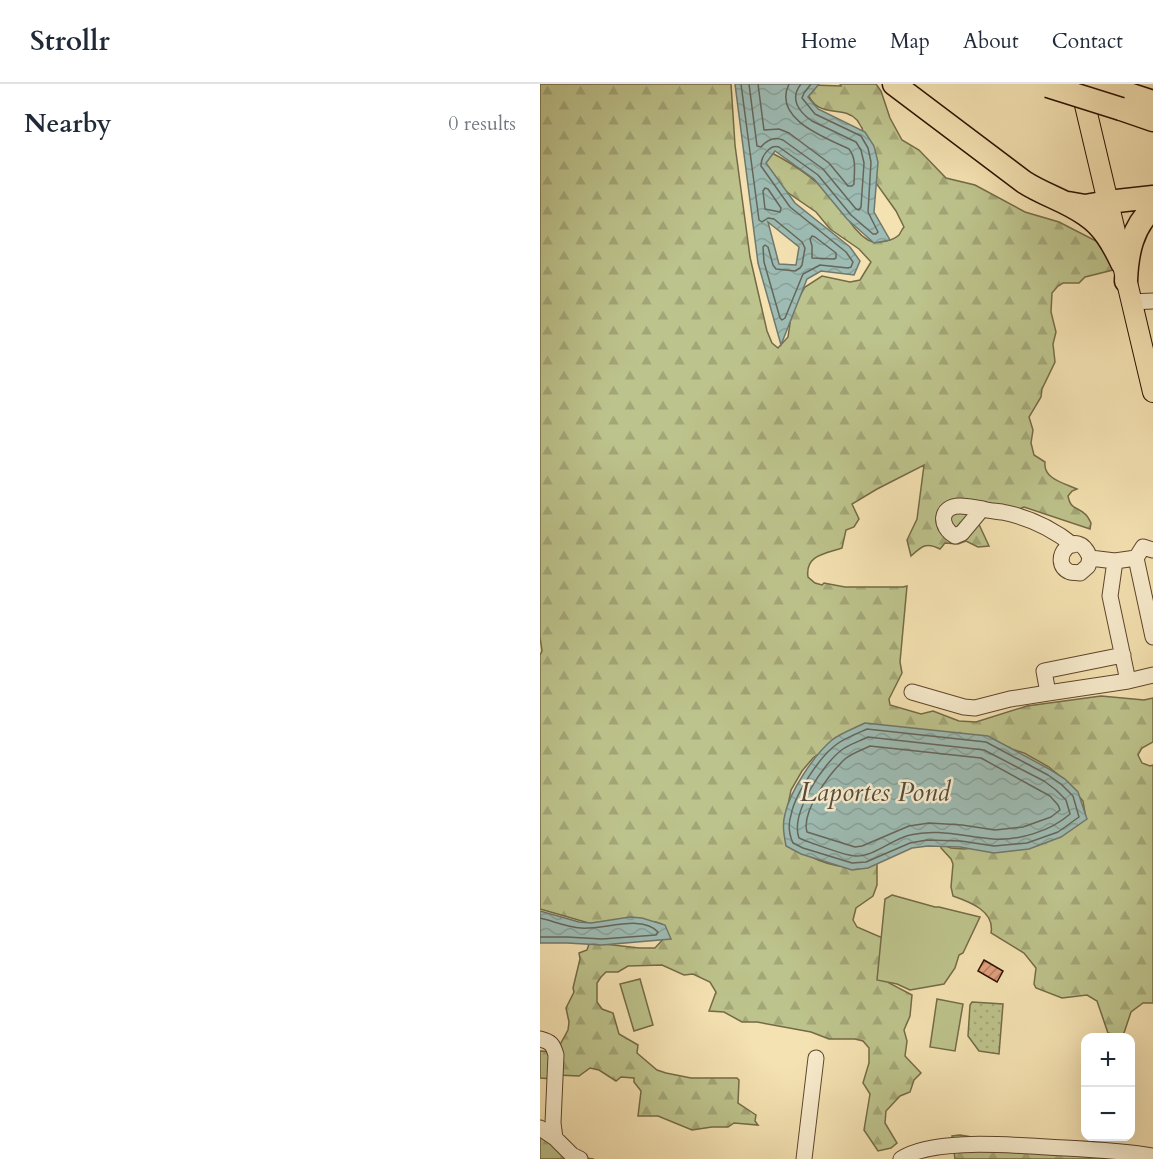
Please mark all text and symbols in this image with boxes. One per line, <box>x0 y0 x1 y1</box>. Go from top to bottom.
text: Strollr <box>30 22 110 60</box>
text: Home <box>801 27 857 56</box>
text: Map <box>890 27 930 56</box>
text: About <box>963 27 1019 56</box>
text: Contact <box>1052 27 1123 56</box>
text: Nearby <box>24 106 112 141</box>
text: 0 results <box>448 110 516 137</box>
water label: Laportes Pond <box>800 774 951 811</box>
map controls <box>1081 1033 1135 1141</box>
button: + <box>1081 1033 1135 1087</box>
button: − <box>1081 1087 1135 1141</box>

